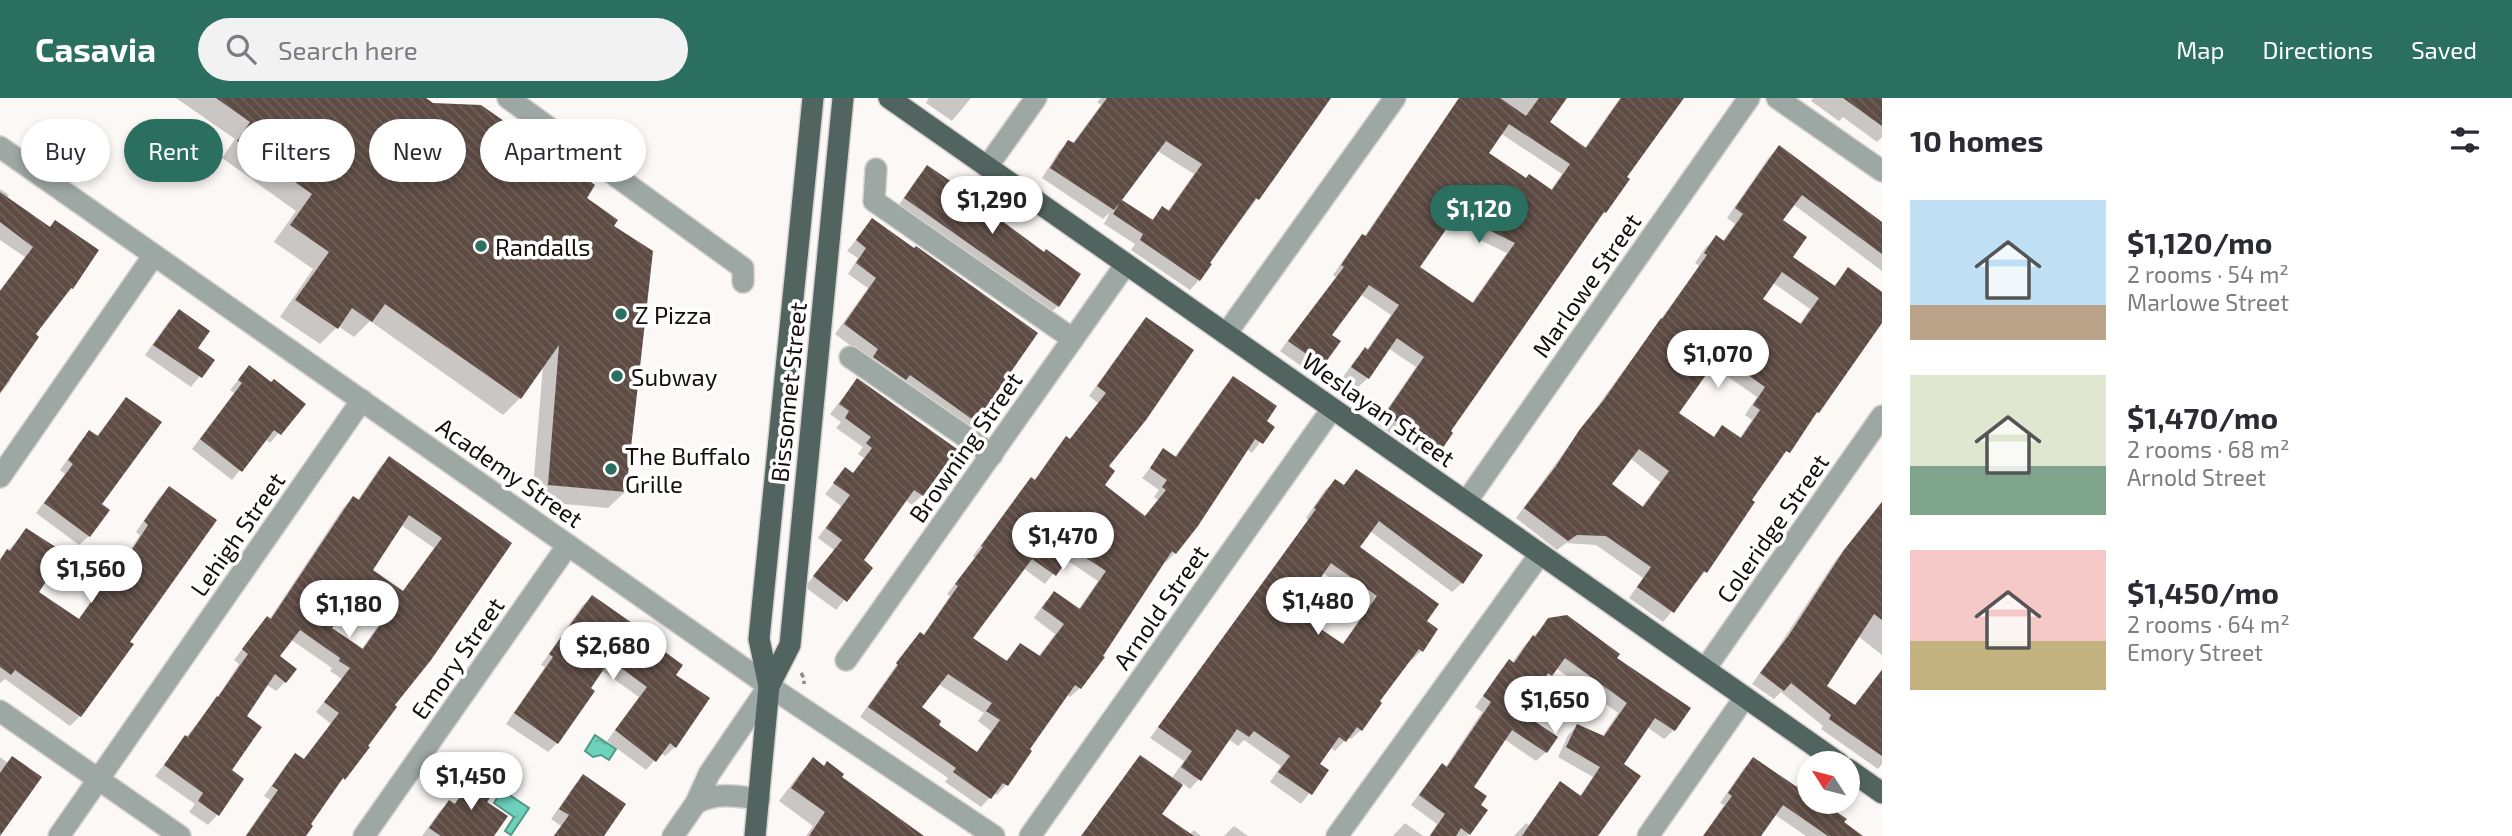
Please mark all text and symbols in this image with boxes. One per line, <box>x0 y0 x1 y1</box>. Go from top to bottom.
search box <box>198 18 688 81</box>
text: Casavia <box>35 29 156 69</box>
icon: search <box>222 30 260 68</box>
text: Search here <box>278 34 418 65</box>
text: Map <box>2176 35 2224 64</box>
text: Directions <box>2262 35 2373 64</box>
text: Saved <box>2411 35 2477 64</box>
chip: Buy <box>21 119 110 182</box>
chip: Rent <box>124 119 223 182</box>
chip: Filters <box>237 119 355 182</box>
chip: New <box>369 119 466 182</box>
chip: Apartment <box>480 119 646 182</box>
icon: filters <box>2446 121 2484 159</box>
text: 10 homes <box>1910 122 2043 158</box>
pin: $1,290 <box>935 176 1049 236</box>
text: $1,290 <box>957 185 1027 213</box>
pin: $1,120 <box>1422 186 1536 245</box>
text: $1,120 <box>1446 194 1512 222</box>
street label: Marlowe Street <box>1526 207 1646 363</box>
text: $1,120/mo <box>2127 224 2272 260</box>
icon: home <box>1966 228 2050 312</box>
place label: Randalls <box>495 232 590 261</box>
marker: Randalls <box>473 238 489 254</box>
text: 2 rooms · 54 m² <box>2127 260 2289 288</box>
text: Marlowe Street <box>2127 288 2289 316</box>
place label: Z Pizza <box>635 300 712 329</box>
street label: Bissonnet Street <box>764 301 812 483</box>
marker: Z Pizza <box>613 306 629 322</box>
pin: $1,070 <box>1661 330 1775 390</box>
text: $1,070 <box>1683 339 1753 367</box>
street label: Weslayan Street <box>1297 346 1461 472</box>
place label: Subway <box>631 362 718 391</box>
street label: Browning Street <box>902 366 1028 528</box>
marker: Subway <box>609 368 625 384</box>
text: $1,470/mo <box>2127 399 2278 435</box>
icon: home <box>1966 403 2050 487</box>
street label: Academy Street <box>431 411 589 533</box>
text: 2 rooms · 68 m² <box>2127 435 2290 463</box>
place label: The Buffalo Grille <box>625 441 751 498</box>
street label: Coleridge Street <box>1710 448 1834 608</box>
marker: The Buffalo Grille <box>603 461 619 477</box>
text: Arnold Street <box>2127 463 2266 491</box>
street label: Lehigh Street <box>184 467 290 601</box>
pin: $1,470 <box>1006 512 1120 572</box>
text: $1,470 <box>1028 521 1098 549</box>
street label: Arnold Street <box>1107 539 1213 675</box>
pin: $1,560 <box>34 546 148 605</box>
text: $1,560 <box>56 554 126 582</box>
text: $1,450/mo <box>2127 574 2279 610</box>
pin: $1,480 <box>1261 578 1375 637</box>
icon: home <box>1966 578 2050 662</box>
pin: $1,180 <box>292 580 406 640</box>
text: $1,480 <box>1282 586 1354 614</box>
text: $1,180 <box>316 589 382 617</box>
street label: Emory Street <box>404 592 510 724</box>
text: 2 rooms · 64 m² <box>2127 610 2290 638</box>
pin: $2,680 <box>556 622 670 682</box>
text: $2,680 <box>576 631 650 659</box>
text: Emory Street <box>2127 638 2263 666</box>
pin: $1,650 <box>1498 676 1612 736</box>
text: $1,650 <box>1520 685 1590 713</box>
north arrow <box>1797 751 1860 814</box>
map controls <box>1797 751 1860 814</box>
pin: $1,450 <box>414 752 528 812</box>
text: $1,450 <box>436 761 506 789</box>

